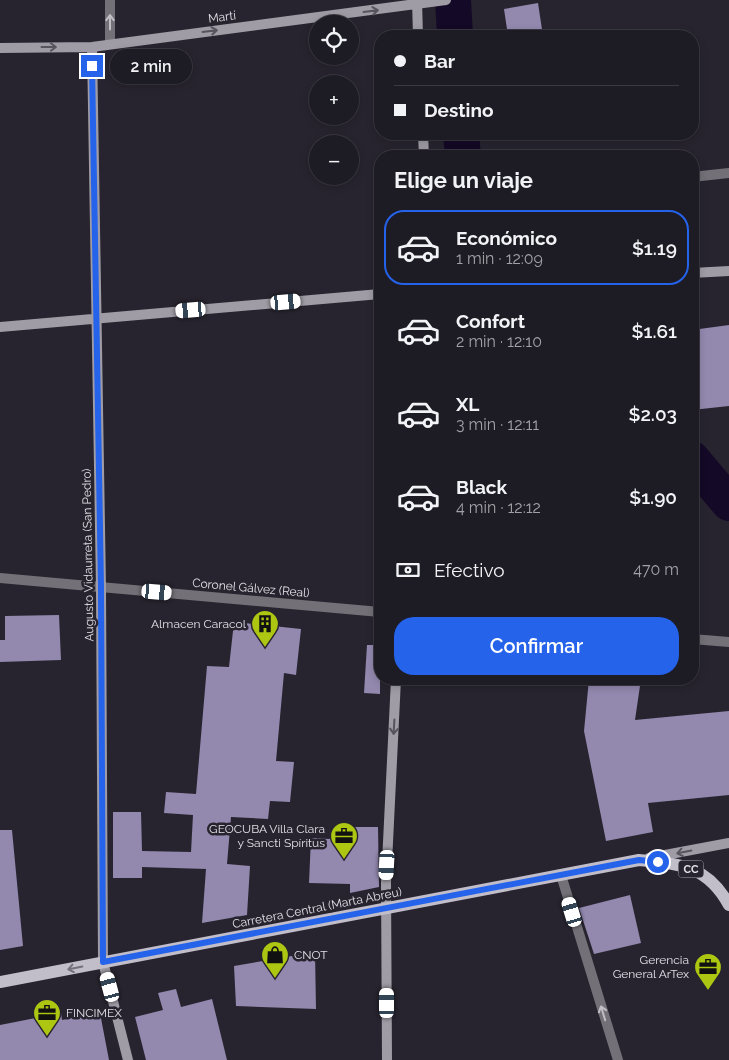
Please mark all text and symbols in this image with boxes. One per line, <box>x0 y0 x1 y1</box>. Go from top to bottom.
one-way arrow <box>363 6 379 16</box>
street label: Martí <box>207 8 237 26</box>
one-way arrow <box>105 14 115 30</box>
map controls <box>309 15 359 185</box>
button: locate <box>309 15 359 65</box>
one-way arrow <box>202 26 218 36</box>
one-way arrow <box>40 42 56 52</box>
callout: 2 min <box>110 48 192 84</box>
text: Bar <box>424 50 455 72</box>
route end <box>81 55 103 77</box>
text: 2 min <box>131 57 172 76</box>
button: + <box>309 75 359 125</box>
text: Destino <box>424 99 493 121</box>
button: − <box>309 135 359 185</box>
text: Elige un viaje <box>394 167 533 193</box>
icon: car <box>396 225 441 270</box>
text: Económico <box>456 227 557 249</box>
text: $1.19 <box>632 237 677 259</box>
text: 1 min · 12:09 <box>456 249 543 268</box>
car <box>270 293 301 311</box>
car <box>175 301 206 319</box>
icon: car <box>396 308 441 353</box>
text: Confort <box>456 310 525 332</box>
text: $1.61 <box>632 320 677 342</box>
text: 2 min · 12:10 <box>456 332 542 351</box>
icon: car <box>396 391 441 436</box>
text: XL <box>456 393 479 415</box>
text: $2.03 <box>628 403 677 425</box>
text: 3 min · 12:11 <box>456 415 539 434</box>
street label: Augusto Vidaurreta (San Pedro) <box>79 468 97 642</box>
icon: car <box>396 474 441 519</box>
text: Black <box>456 476 507 498</box>
text: $1.90 <box>629 486 677 508</box>
text: 4 min · 12:12 <box>456 498 541 517</box>
icon: cash <box>394 556 422 584</box>
text: Efectivo <box>434 559 505 581</box>
text: 470 m <box>633 560 679 579</box>
street label: Coronel Gálvez (Real) <box>192 576 310 600</box>
car <box>141 583 172 601</box>
building icon: Almacen Caracol <box>250 609 280 648</box>
place label: Almacen Caracol <box>151 617 247 631</box>
button: Confirmar <box>394 617 679 675</box>
one-way arrow <box>389 719 398 735</box>
office icon: GEOCUBA Villa Clara y Sancti Spíritus <box>329 821 359 860</box>
place label: GEOCUBA Villa Clara y Sancti Spíritus <box>209 822 325 850</box>
one-way arrow <box>676 847 692 857</box>
car <box>378 850 395 880</box>
route start <box>647 851 669 873</box>
road number: CC <box>678 861 704 878</box>
street label: Carretera Central (Marta Abreu) <box>231 885 403 931</box>
car <box>560 895 583 929</box>
shop icon: CNOT <box>260 940 290 979</box>
place label: CNOT <box>294 948 328 962</box>
office icon: Gerencia General ArTex <box>693 952 723 991</box>
place label: Gerencia General ArTex <box>613 953 689 981</box>
one-way arrow <box>67 963 83 973</box>
car <box>98 971 121 1003</box>
car <box>379 988 394 1018</box>
office icon: FINCIMEX <box>32 998 62 1037</box>
place label: FINCIMEX <box>66 1006 122 1020</box>
one-way arrow <box>598 1006 608 1022</box>

